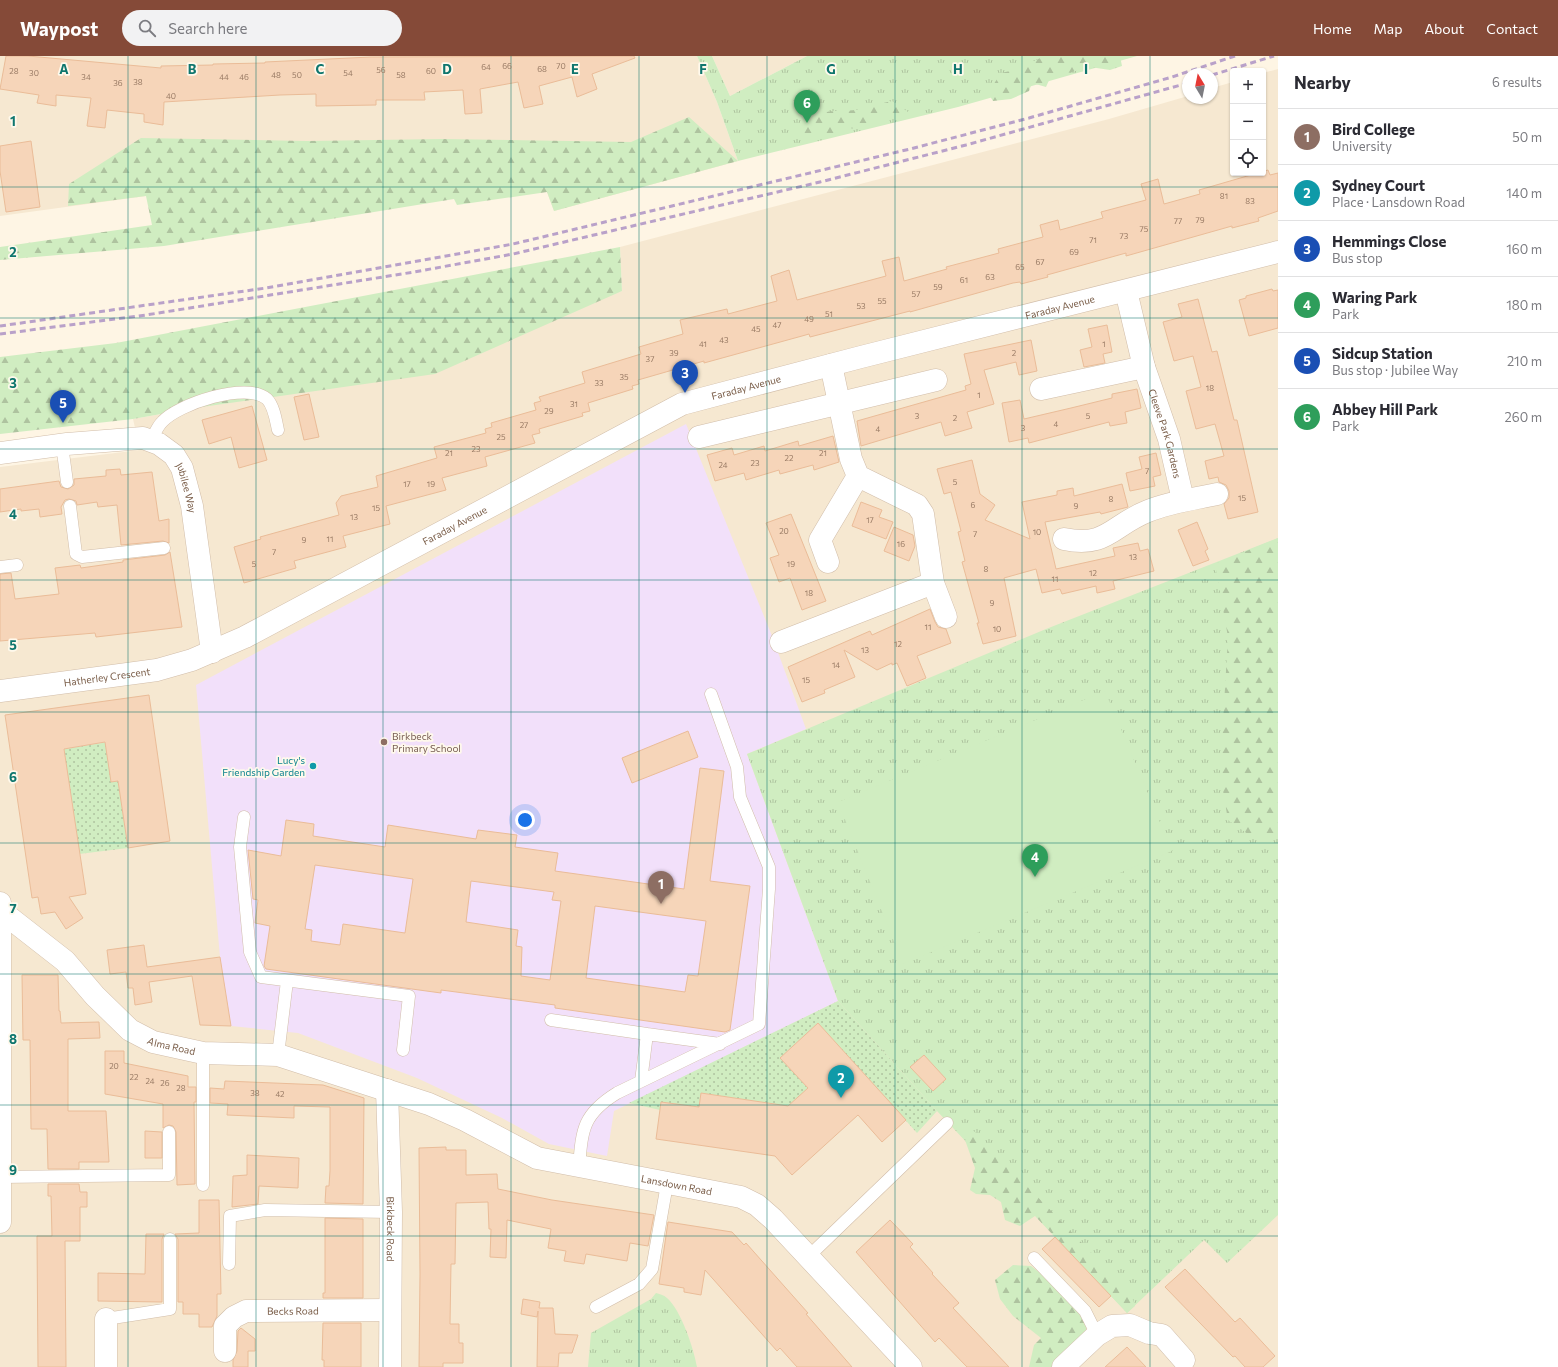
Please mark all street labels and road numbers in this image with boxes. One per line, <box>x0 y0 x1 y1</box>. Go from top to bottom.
street label: Faraday Avenue <box>1024 292 1096 321</box>
street label: Faraday Avenue <box>710 372 782 402</box>
street label: Cleeve Park Gardens <box>1146 387 1184 480</box>
street label: Jubilee Way <box>174 460 199 514</box>
street label: Faraday Avenue <box>420 503 489 547</box>
street label: Hatherley Crescent <box>63 665 151 688</box>
street label: Alma Road <box>145 1034 197 1057</box>
street label: Lansdown Road <box>640 1172 713 1197</box>
street label: Birkbeck Road <box>384 1196 397 1262</box>
street label: Becks Road <box>267 1304 319 1317</box>

